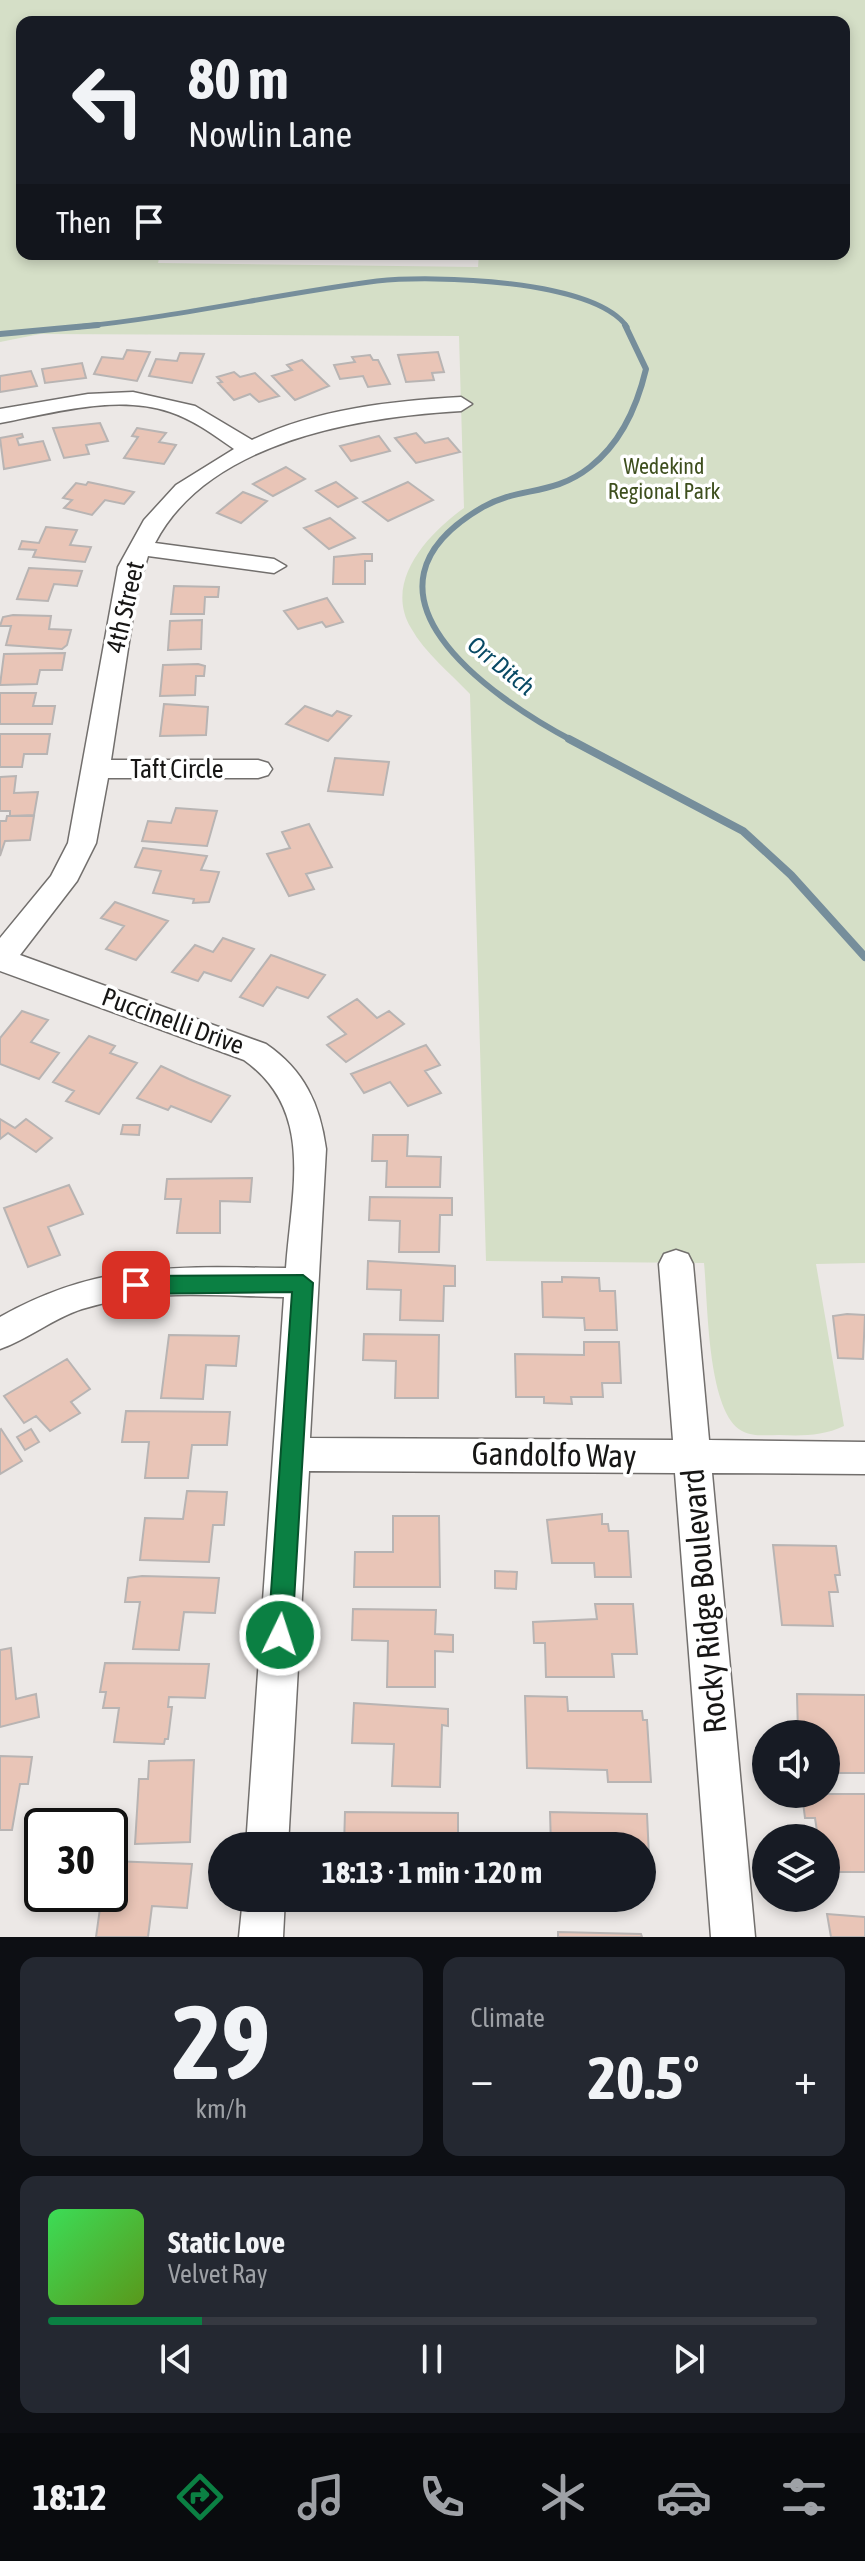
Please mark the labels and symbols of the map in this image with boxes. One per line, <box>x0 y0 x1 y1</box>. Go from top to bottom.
park label: Wedekind Regional Park <box>608 453 720 504</box>
street label: 4th Street <box>100 558 150 656</box>
water label: Orr Ditch <box>463 631 540 701</box>
street label: Taft Circle <box>130 754 224 784</box>
street label: Puccinelli Drive <box>98 981 248 1061</box>
pin <box>102 1251 170 1319</box>
street label: Gandolfo Way <box>471 1435 637 1474</box>
street label: Rocky Ridge Boulevard <box>674 1467 734 1735</box>
position arrow <box>238 1593 322 1677</box>
speed limit sign: 30 <box>24 1808 128 1912</box>

